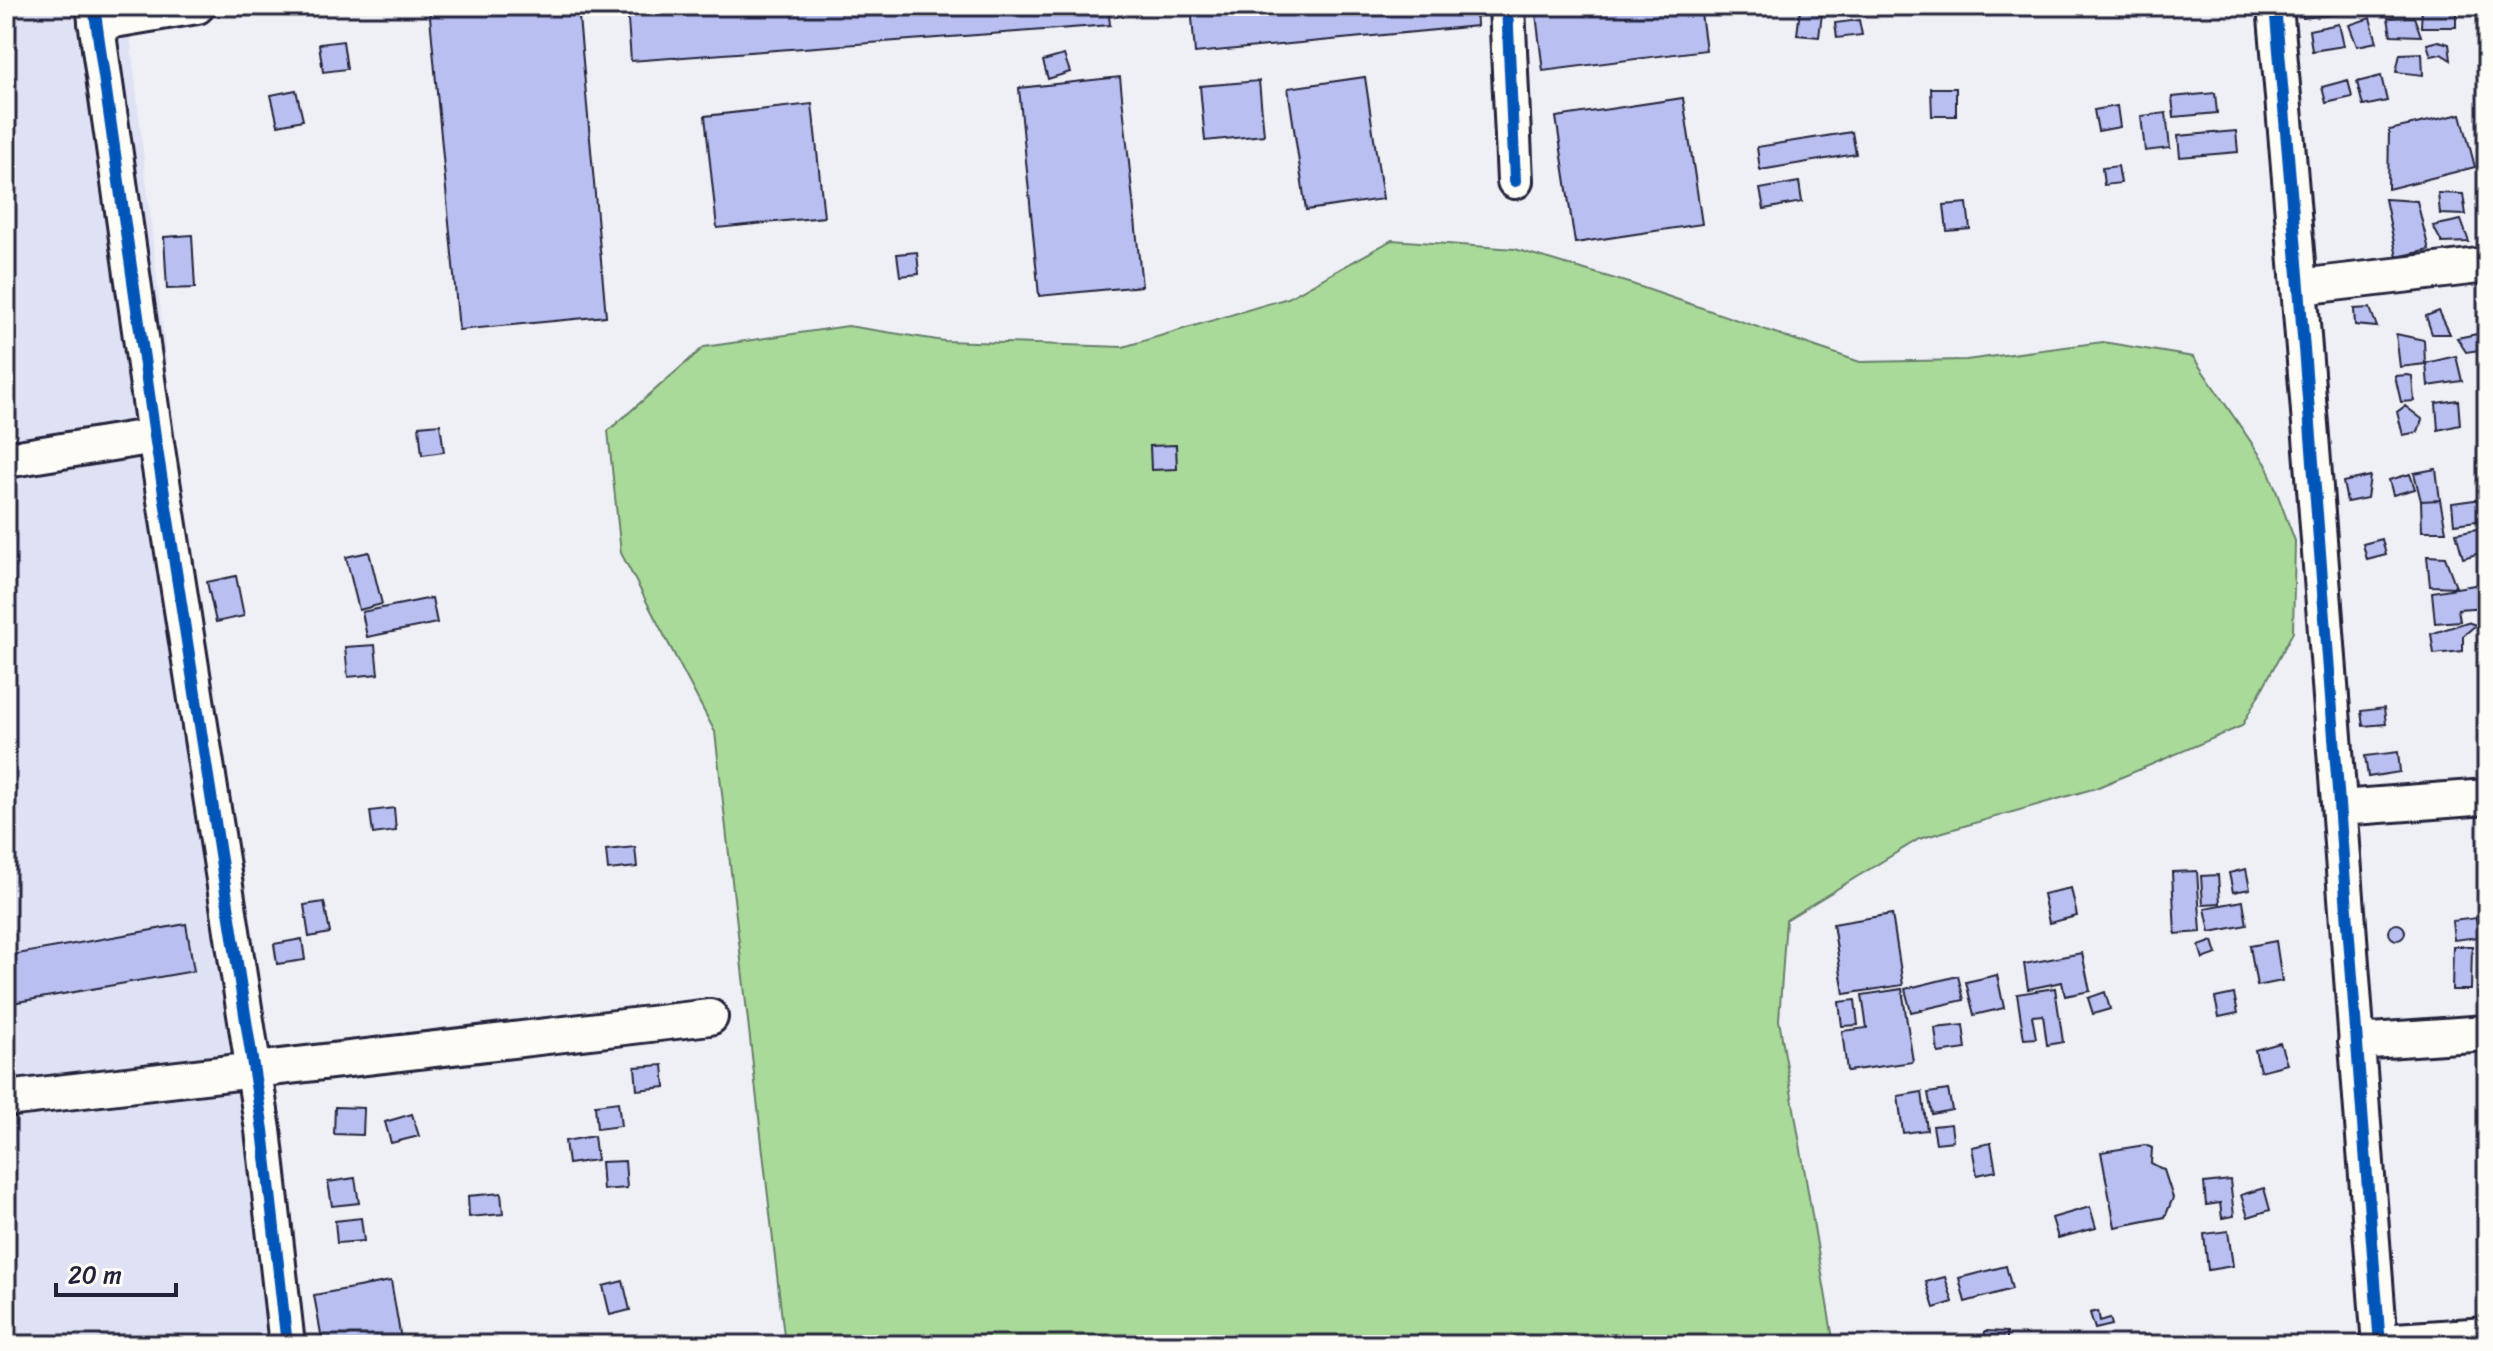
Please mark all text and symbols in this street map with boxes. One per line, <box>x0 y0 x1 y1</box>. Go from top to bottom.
scale bar <box>56 1247 176 1297</box>
text: 20 m <box>68 1254 122 1296</box>

